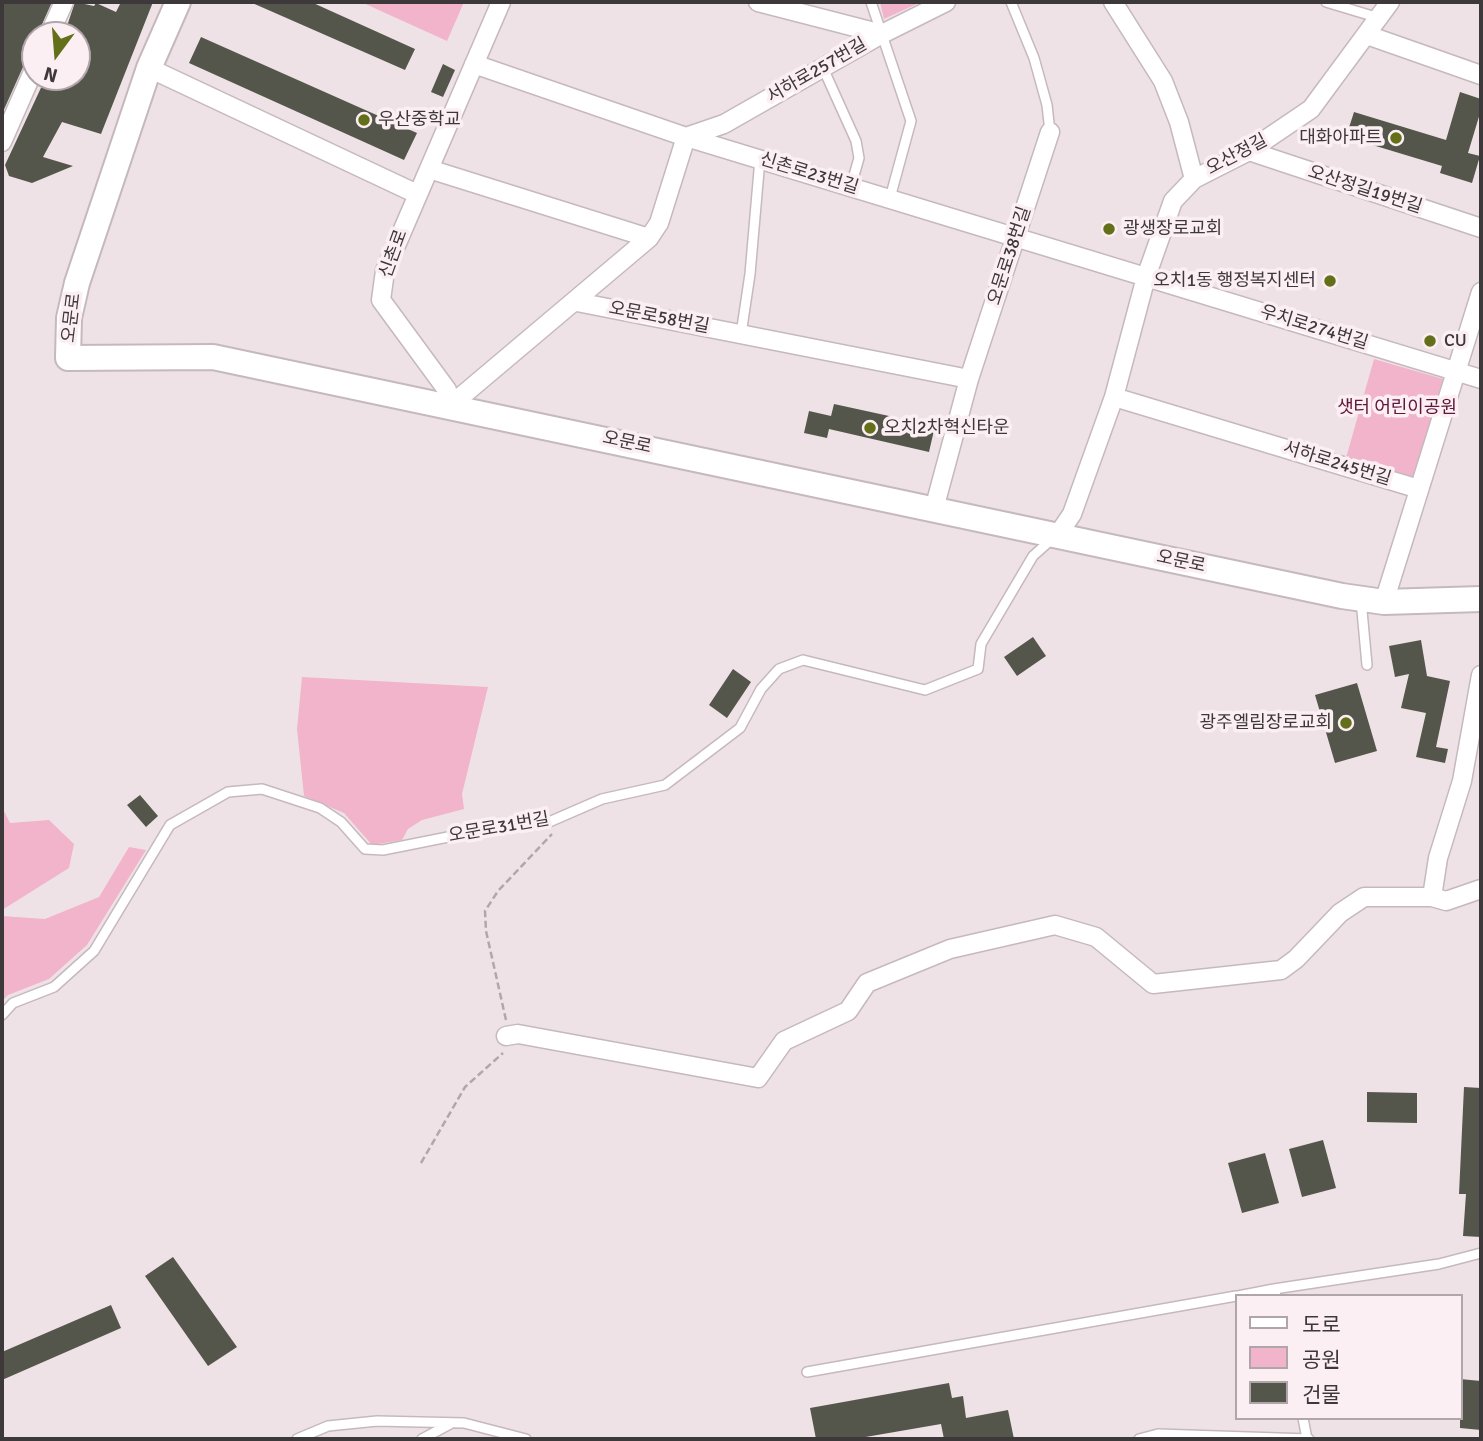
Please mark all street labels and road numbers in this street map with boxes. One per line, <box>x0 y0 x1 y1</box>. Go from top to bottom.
street label: 서하로257번길 <box>763 34 871 108</box>
street label: 오산정길 <box>1203 130 1271 180</box>
street label: 신촌로23번길 <box>757 149 861 199</box>
street label: 오산정길19번길 <box>1305 161 1425 219</box>
street label: 오문로38번길 <box>984 204 1036 308</box>
street label: 신촌로 <box>375 227 413 281</box>
street label: 오문로 <box>58 292 86 344</box>
street label: 오문로58번길 <box>607 298 711 338</box>
street label: 우치로274번길 <box>1257 301 1371 355</box>
street label: 오문로 <box>600 427 654 459</box>
street label: 서하로245번길 <box>1280 437 1394 491</box>
street label: 오문로 <box>1154 546 1208 578</box>
street label: 오문로31번길 <box>447 808 551 848</box>

